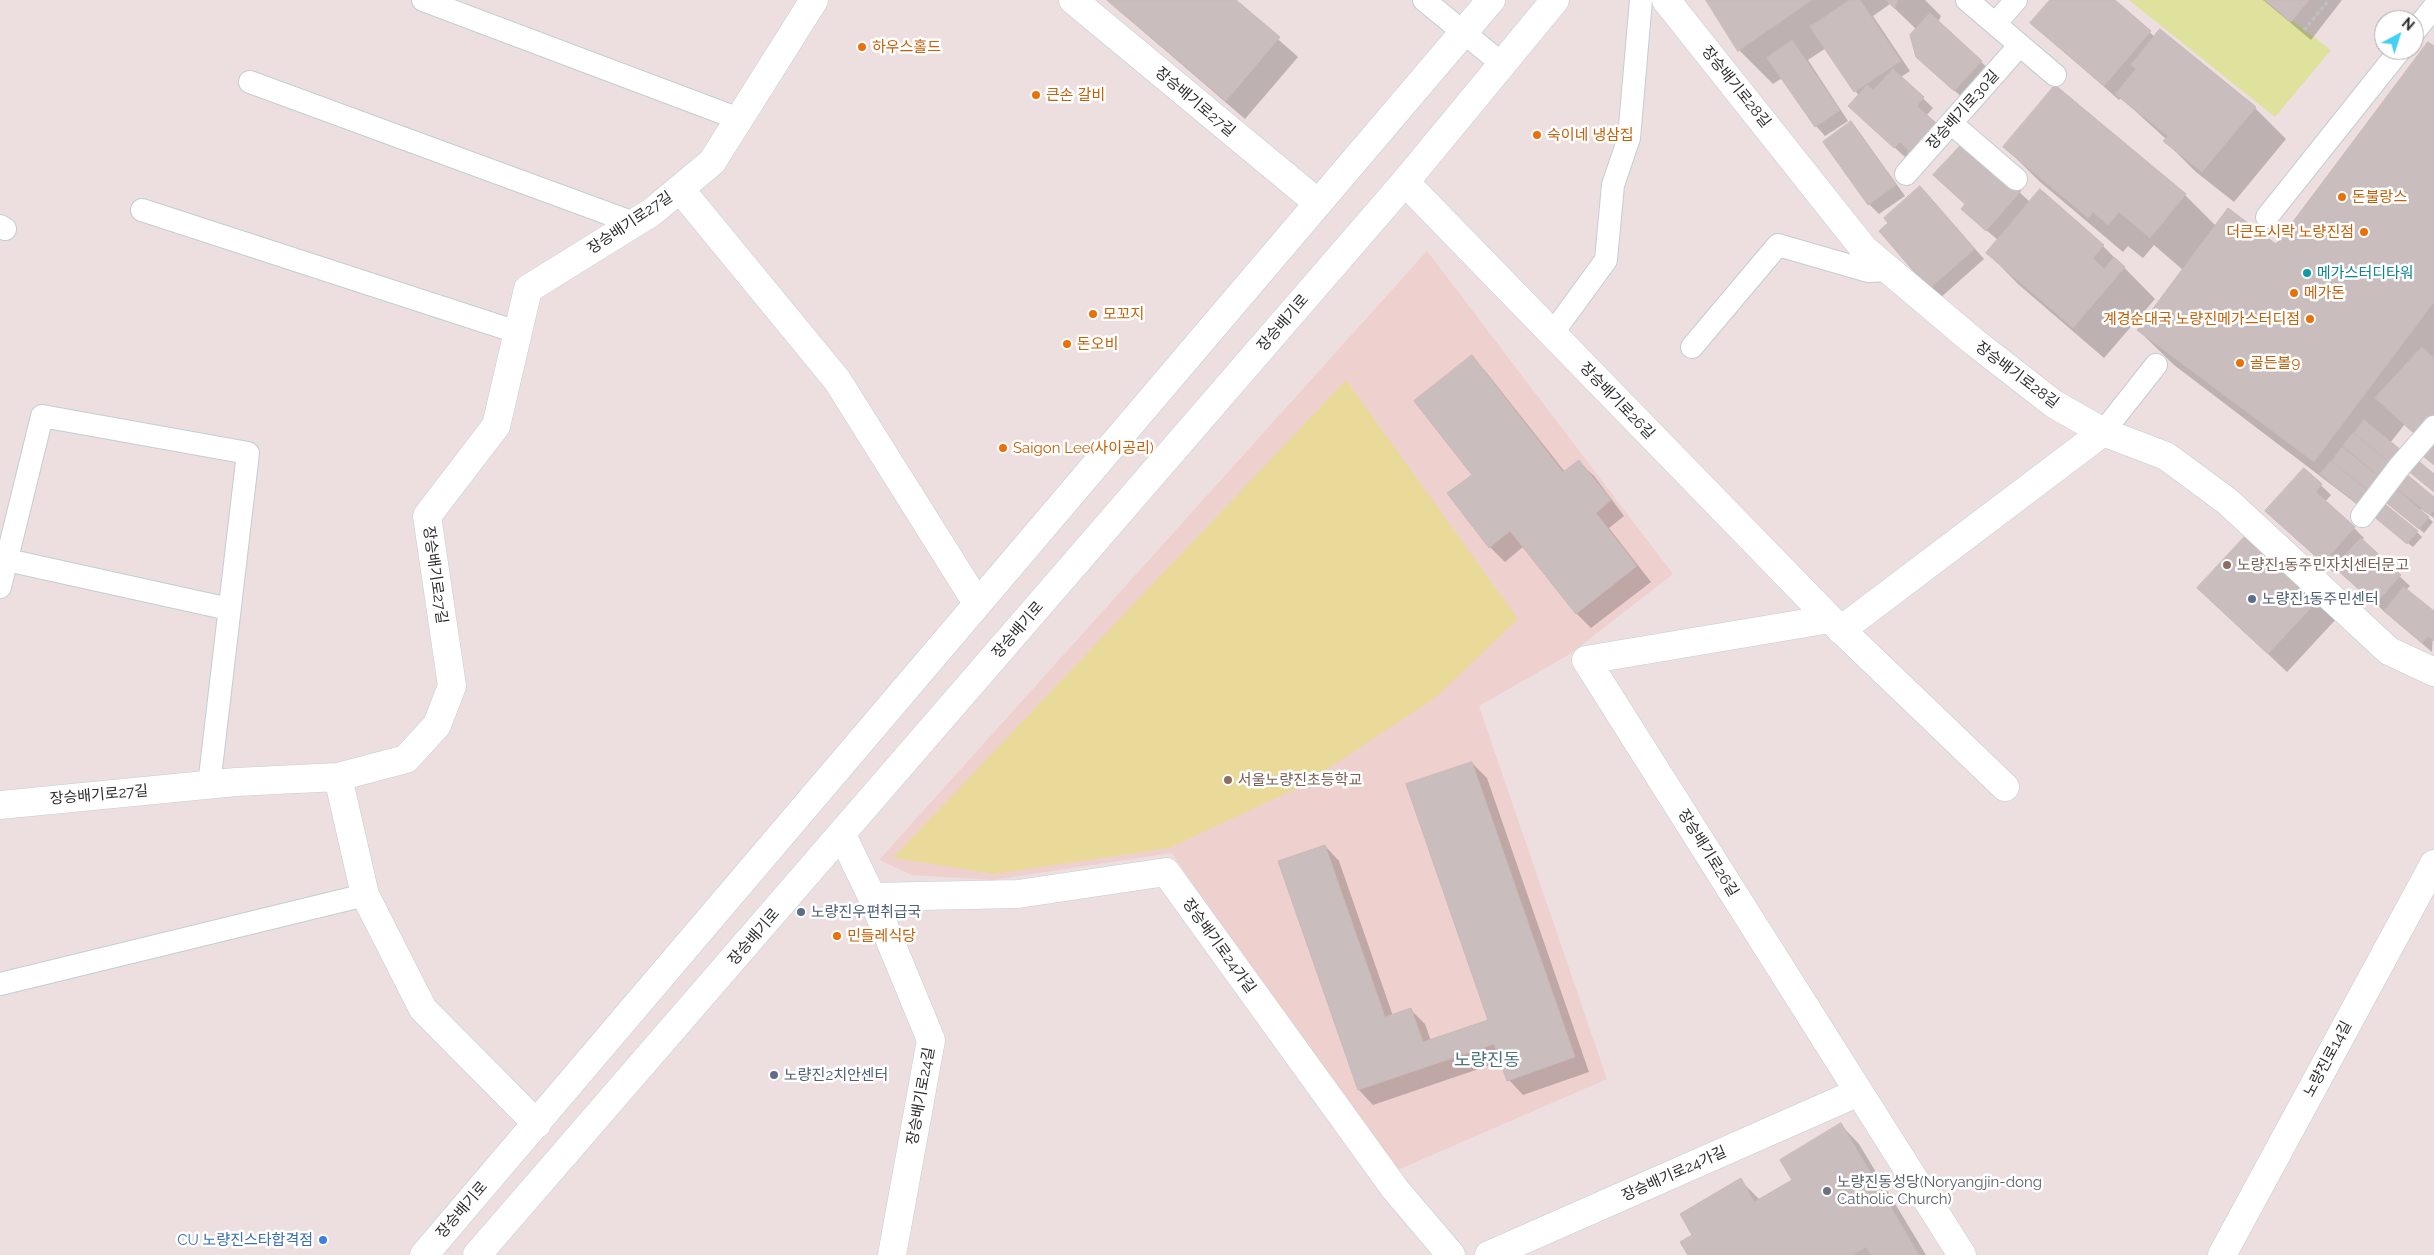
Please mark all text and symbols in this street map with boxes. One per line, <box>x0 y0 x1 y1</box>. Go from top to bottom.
north arrow <box>2374 10 2424 60</box>
text: N <box>2399 15 2417 34</box>
place label: 하우스홀드 <box>872 38 941 56</box>
marker: 하우스홀드 <box>856 41 868 53</box>
street label: 장승배기로28길 <box>1698 43 1774 131</box>
street label: 장승배기로27길 <box>1151 63 1239 141</box>
street label: 장승배기로30길 <box>1923 67 2003 153</box>
place label: 큰손 갈비 <box>1046 86 1105 104</box>
marker: 큰손 갈비 <box>1030 89 1042 101</box>
place label: 숙이네 냉삼집 <box>1547 126 1634 144</box>
marker: 숙이네 냉삼집 <box>1531 129 1543 141</box>
street label: 장승배기로27길 <box>584 188 676 258</box>
place label: 돈불랑스 <box>2352 188 2407 206</box>
marker: 돈불랑스 <box>2336 191 2348 203</box>
place label: 더큰도시락 노량진점 <box>2226 223 2354 241</box>
marker: 더큰도시락 노량진점 <box>2358 226 2370 238</box>
place label: 메가스터디타워 <box>2317 264 2414 282</box>
marker: 메가스터디타워 <box>2301 267 2313 279</box>
place label: 메가돈 <box>2304 284 2345 302</box>
marker: 메가돈 <box>2288 287 2300 299</box>
street label: 장승배기로 <box>1254 291 1312 355</box>
place label: 모꼬지 <box>1103 305 1144 323</box>
marker: 모꼬지 <box>1087 308 1099 320</box>
place label: 계경순대국 노량진메가스터디점 <box>2103 310 2300 328</box>
marker: 계경순대국 노량진메가스터디점 <box>2304 313 2316 325</box>
place label: 돈오비 <box>1077 335 1118 353</box>
marker: 돈오비 <box>1061 338 1073 350</box>
street label: 장승배기로28길 <box>1972 338 2062 412</box>
place label: 골든볼9 <box>2250 354 2300 372</box>
marker: 골든볼9 <box>2234 357 2246 369</box>
street label: 장승배기로26길 <box>1576 359 1658 443</box>
place label: Saigon Lee(사이공리) <box>1013 439 1154 457</box>
marker: Saigon Lee(사이공리) <box>997 442 1009 454</box>
street label: 장승배기로27길 <box>419 525 451 625</box>
place label: 노량진1동주민자치센터문고 <box>2237 556 2409 574</box>
marker: 노량진1동주민자치센터문고 <box>2221 559 2233 571</box>
place label: 노량진1동주민센터 <box>2262 590 2379 608</box>
marker: 노량진1동주민센터 <box>2246 593 2258 605</box>
street label: 장승배기로 <box>989 598 1047 662</box>
place label: 서울노량진초등학교 <box>1238 771 1362 789</box>
marker: 서울노량진초등학교 <box>1222 774 1234 786</box>
street label: 장승배기로27길 <box>49 782 149 808</box>
street label: 장승배기로26길 <box>1674 806 1742 900</box>
street label: 장승배기로24가길 <box>1179 895 1259 997</box>
place label: 노량진우편취급국 <box>811 903 921 921</box>
street label: 장승배기로 <box>725 905 783 969</box>
marker: 노량진우편취급국 <box>795 906 807 918</box>
place label: 민들레식당 <box>847 927 916 945</box>
marker: 민들레식당 <box>831 930 843 942</box>
street label: 노량진로14길 <box>2300 1018 2356 1100</box>
street label: 장승배기로24길 <box>904 1046 938 1146</box>
district label: 노량진동 <box>1454 1050 1520 1072</box>
place label: 노량진2치안센터 <box>784 1066 888 1084</box>
marker: 노량진2치안센터 <box>768 1069 780 1081</box>
street label: 장승배기로24가길 <box>1619 1143 1729 1205</box>
place label: 노량진동성당(Noryangjin-dong Catholic Church) <box>1837 1173 2042 1208</box>
street label: 장승배기로 <box>433 1178 491 1242</box>
marker: 노량진동성당(Noryangjin-dong Catholic Church) <box>1821 1185 1833 1197</box>
place label: CU 노량진스타합격점 <box>177 1231 313 1249</box>
marker: CU 노량진스타합격점 <box>317 1234 329 1246</box>

